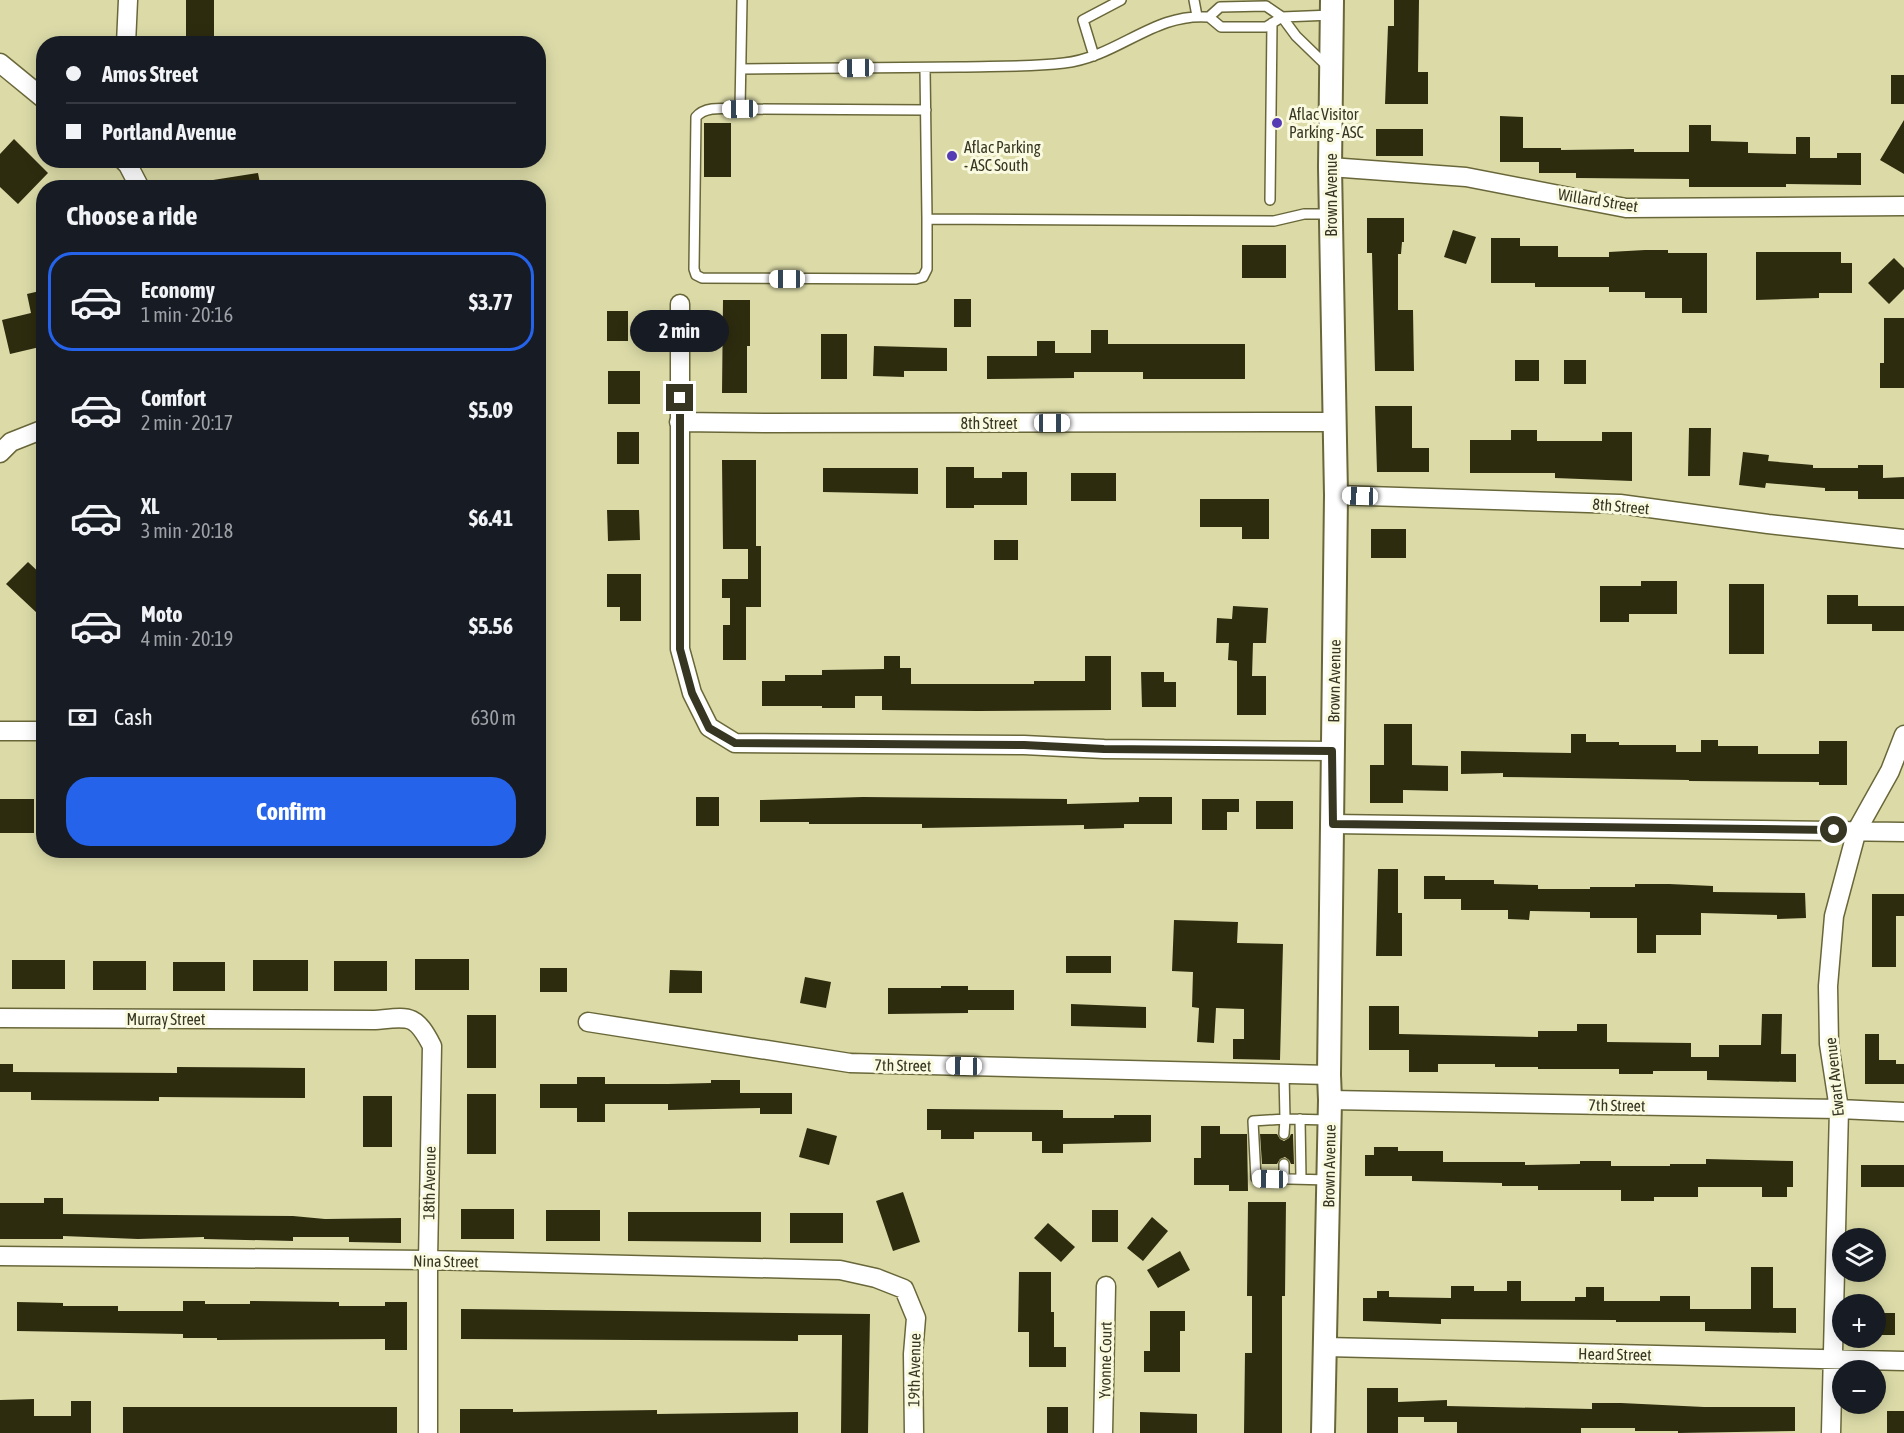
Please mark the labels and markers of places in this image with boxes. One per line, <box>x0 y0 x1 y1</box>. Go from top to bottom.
place label: Aflac Visitor Parking - ASC <box>1289 105 1364 142</box>
marker: Aflac Visitor Parking - ASC <box>1270 116 1284 130</box>
place label: Aflac Parking - ASC South <box>964 138 1041 174</box>
marker: Aflac Parking - ASC South <box>945 149 959 163</box>

